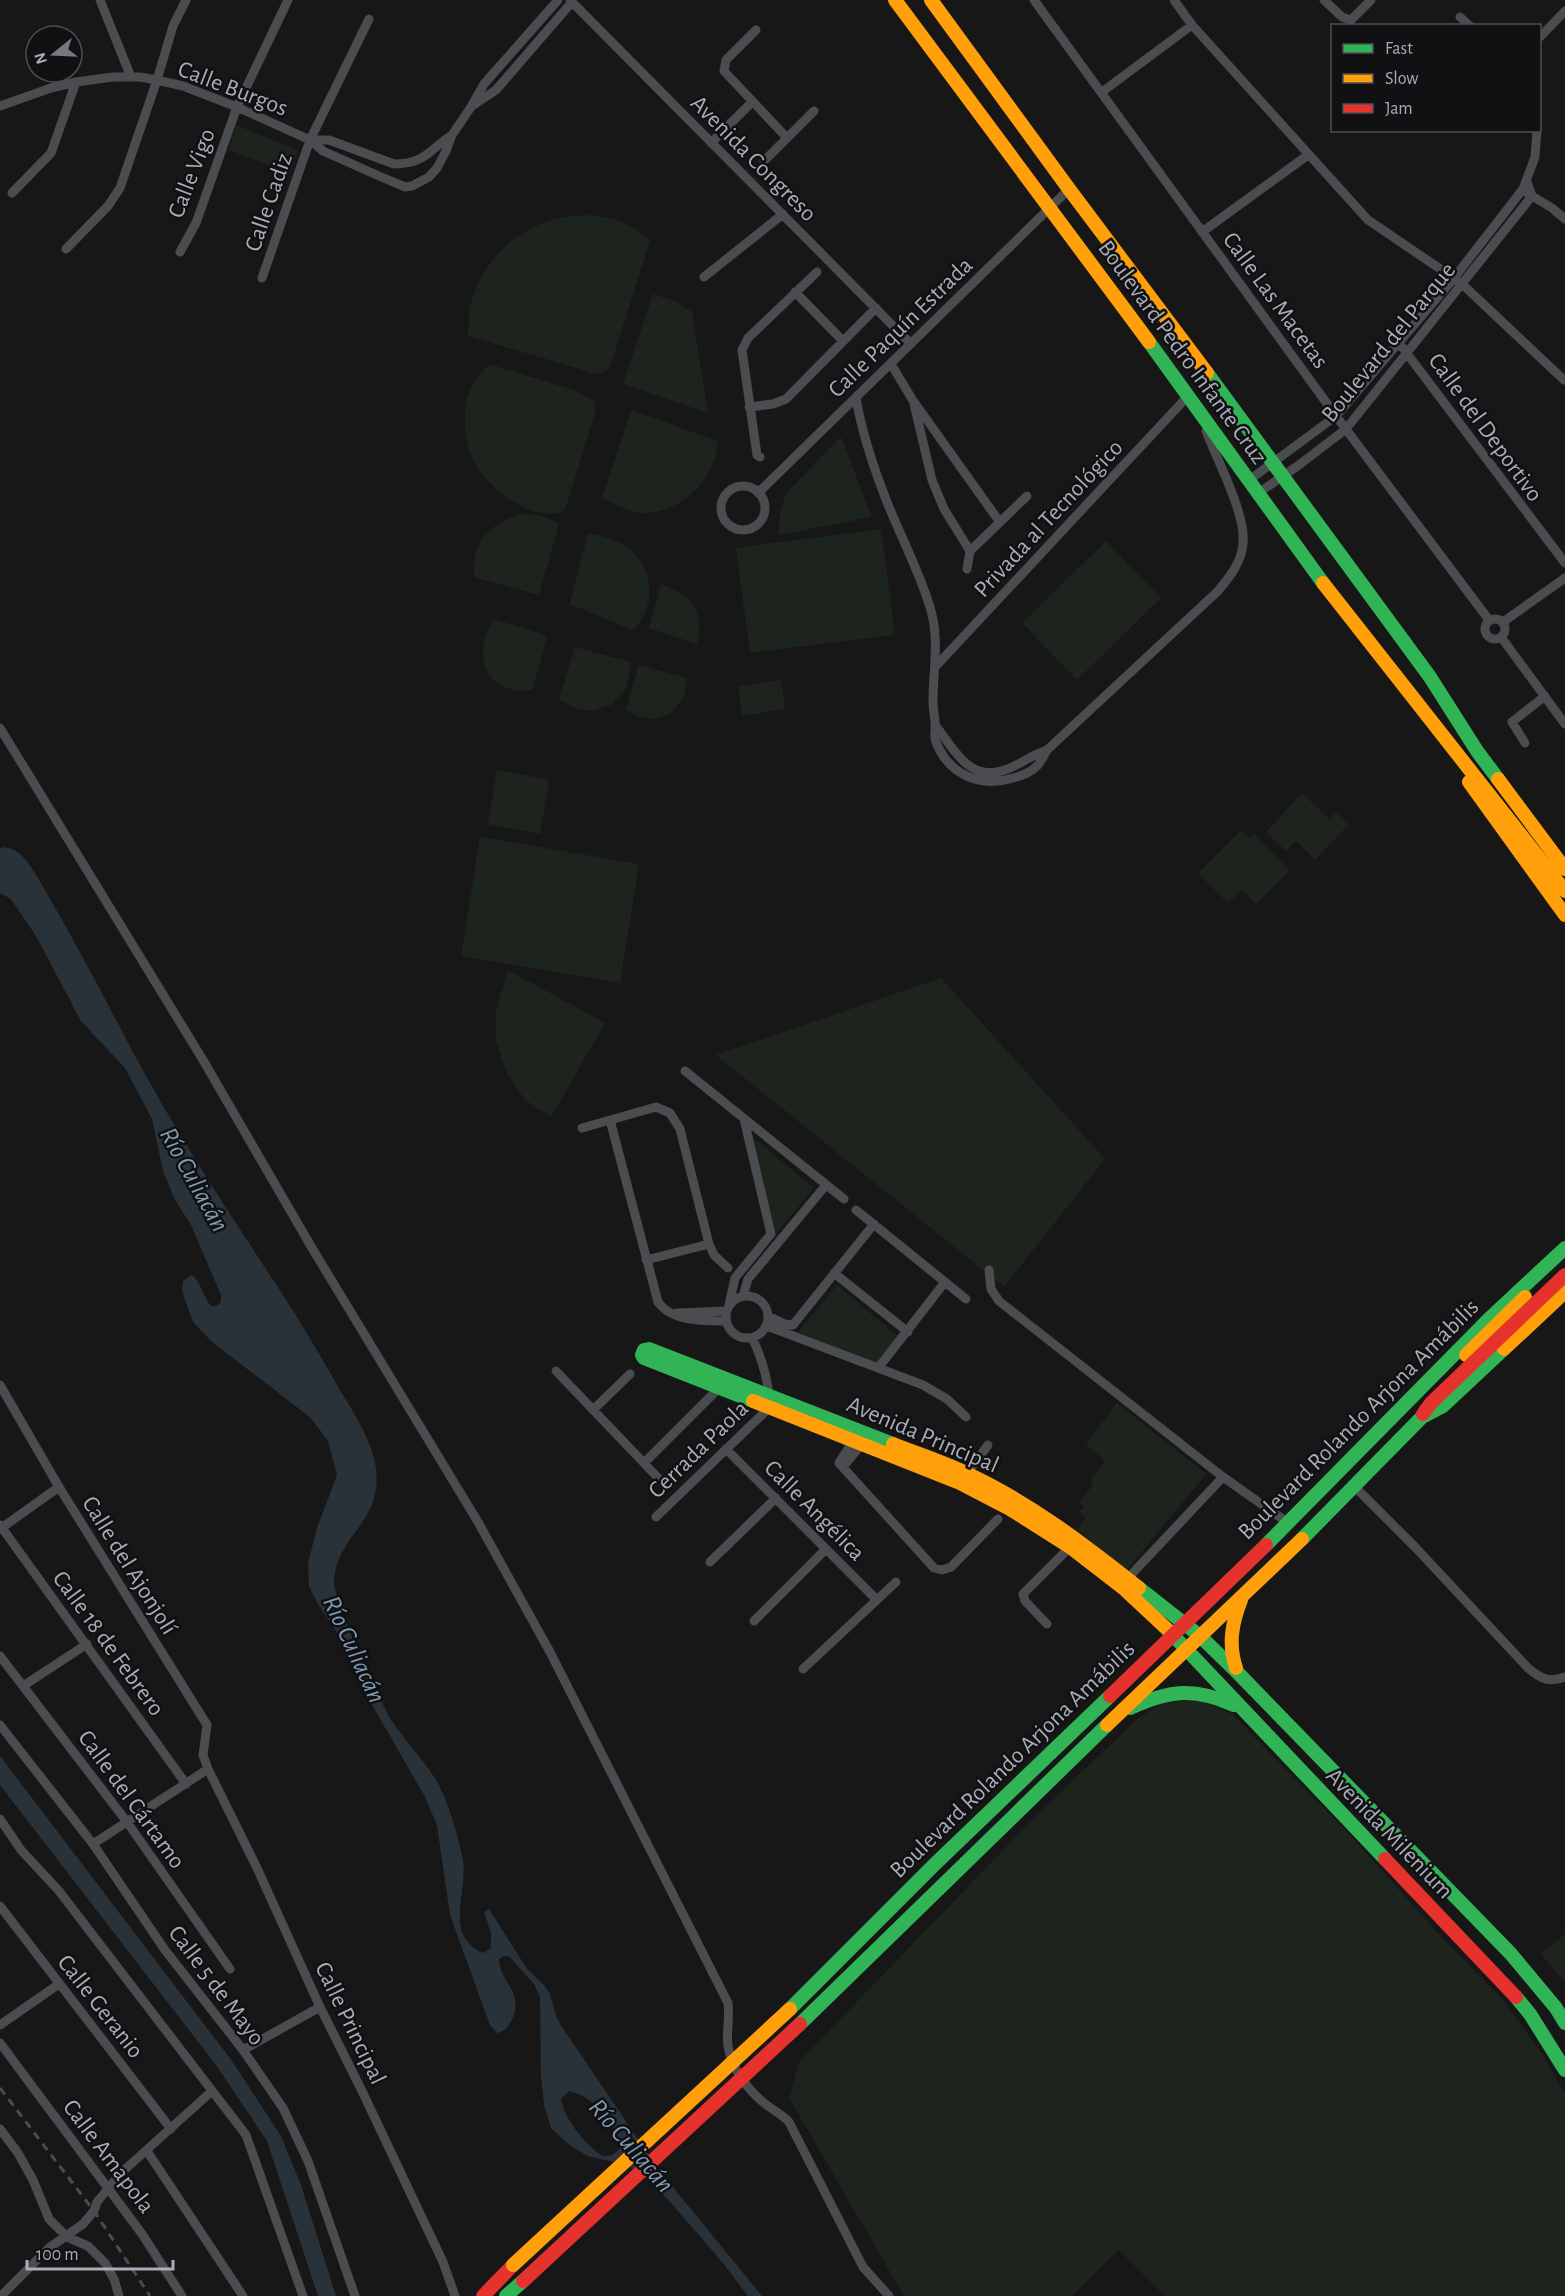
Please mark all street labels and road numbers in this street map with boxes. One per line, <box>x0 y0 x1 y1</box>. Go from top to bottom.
street label: Calle Burgos <box>174 57 291 121</box>
street label: Avenida Congreso <box>686 91 821 226</box>
street label: Calle Vigo <box>164 126 220 221</box>
street label: Calle Cadiz <box>241 150 297 255</box>
street label: Calle Las Macetas <box>1218 228 1333 373</box>
street label: Boulevard Pedro Infante Cruz <box>1093 236 1271 469</box>
street label: Calle Paquín Estrada <box>824 253 977 402</box>
street label: Boulevard del Parque <box>1317 258 1460 427</box>
street label: Calle del Deportivo <box>1423 349 1547 506</box>
street label: Privada al Tecnológico <box>970 435 1128 602</box>
street label: Boulevard Rolando Arjona Amábilis <box>1234 1295 1484 1545</box>
street label: Avenida Principal <box>843 1392 1002 1478</box>
street label: Cerrada Paola <box>644 1396 753 1503</box>
street label: Calle Angélica <box>759 1456 869 1566</box>
street label: Calle del Ajonjolí <box>77 1492 181 1639</box>
street label: Calle 18 de Febrero <box>48 1567 169 1720</box>
street label: Boulevard Rolando Arjona Amábilis <box>886 1637 1139 1883</box>
street label: Calle del Cártamo <box>73 1726 189 1873</box>
street label: Avenida Milenium <box>1321 1764 1457 1904</box>
street label: Calle 5 de Mayo <box>164 1921 269 2050</box>
street label: Calle Geranio <box>53 1950 148 2063</box>
street label: Calle Principal <box>310 1958 390 2088</box>
street label: Calle Amapola <box>58 2095 159 2218</box>

